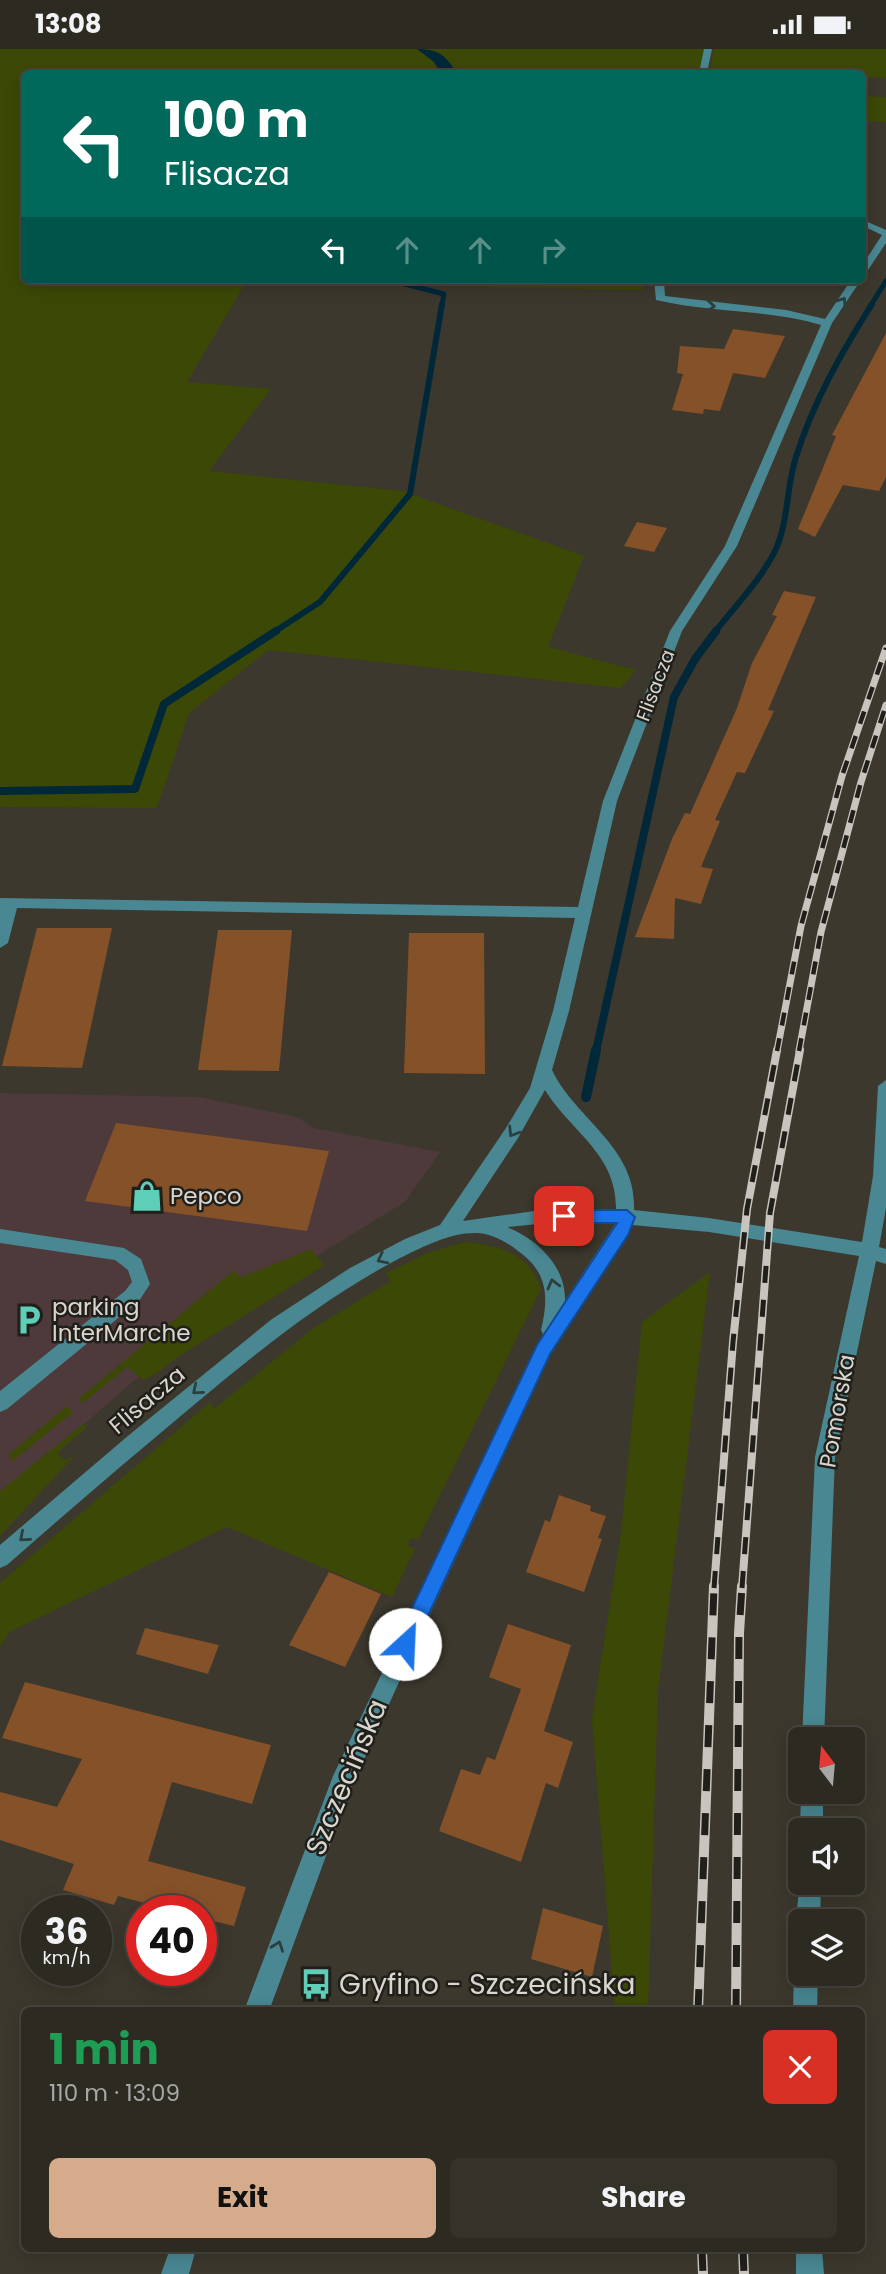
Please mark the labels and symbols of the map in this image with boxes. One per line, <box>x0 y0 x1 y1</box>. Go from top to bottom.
one-way arrow <box>834 297 846 310</box>
one-way arrow <box>705 298 716 313</box>
street label: Flisacza <box>629 645 681 725</box>
one-way arrow <box>508 1124 521 1137</box>
shop icon: Pepco <box>130 1179 164 1213</box>
place label: Pepco <box>170 1180 242 1212</box>
pin <box>534 1186 594 1246</box>
one-way arrow <box>377 1251 390 1264</box>
one-way arrow <box>547 1278 561 1290</box>
place label: parking InterMarche <box>52 1291 190 1349</box>
parking icon: parking InterMarche <box>12 1303 46 1337</box>
street label: Pomorska <box>811 1352 863 1470</box>
street label: Flisacza <box>102 1359 192 1441</box>
one-way arrow <box>193 1382 206 1394</box>
one-way arrow <box>19 1529 32 1541</box>
position arrow <box>368 1607 442 1681</box>
street label: Szczecińska <box>296 1693 397 1861</box>
north arrow <box>788 1727 864 1804</box>
speed limit sign: 40 <box>126 1895 217 1986</box>
one-way arrow <box>270 1941 284 1953</box>
place label: Gryfino - Szczecińska <box>339 1965 635 2004</box>
bus stop icon: Gryfino - Szczecińska <box>299 1967 333 2001</box>

